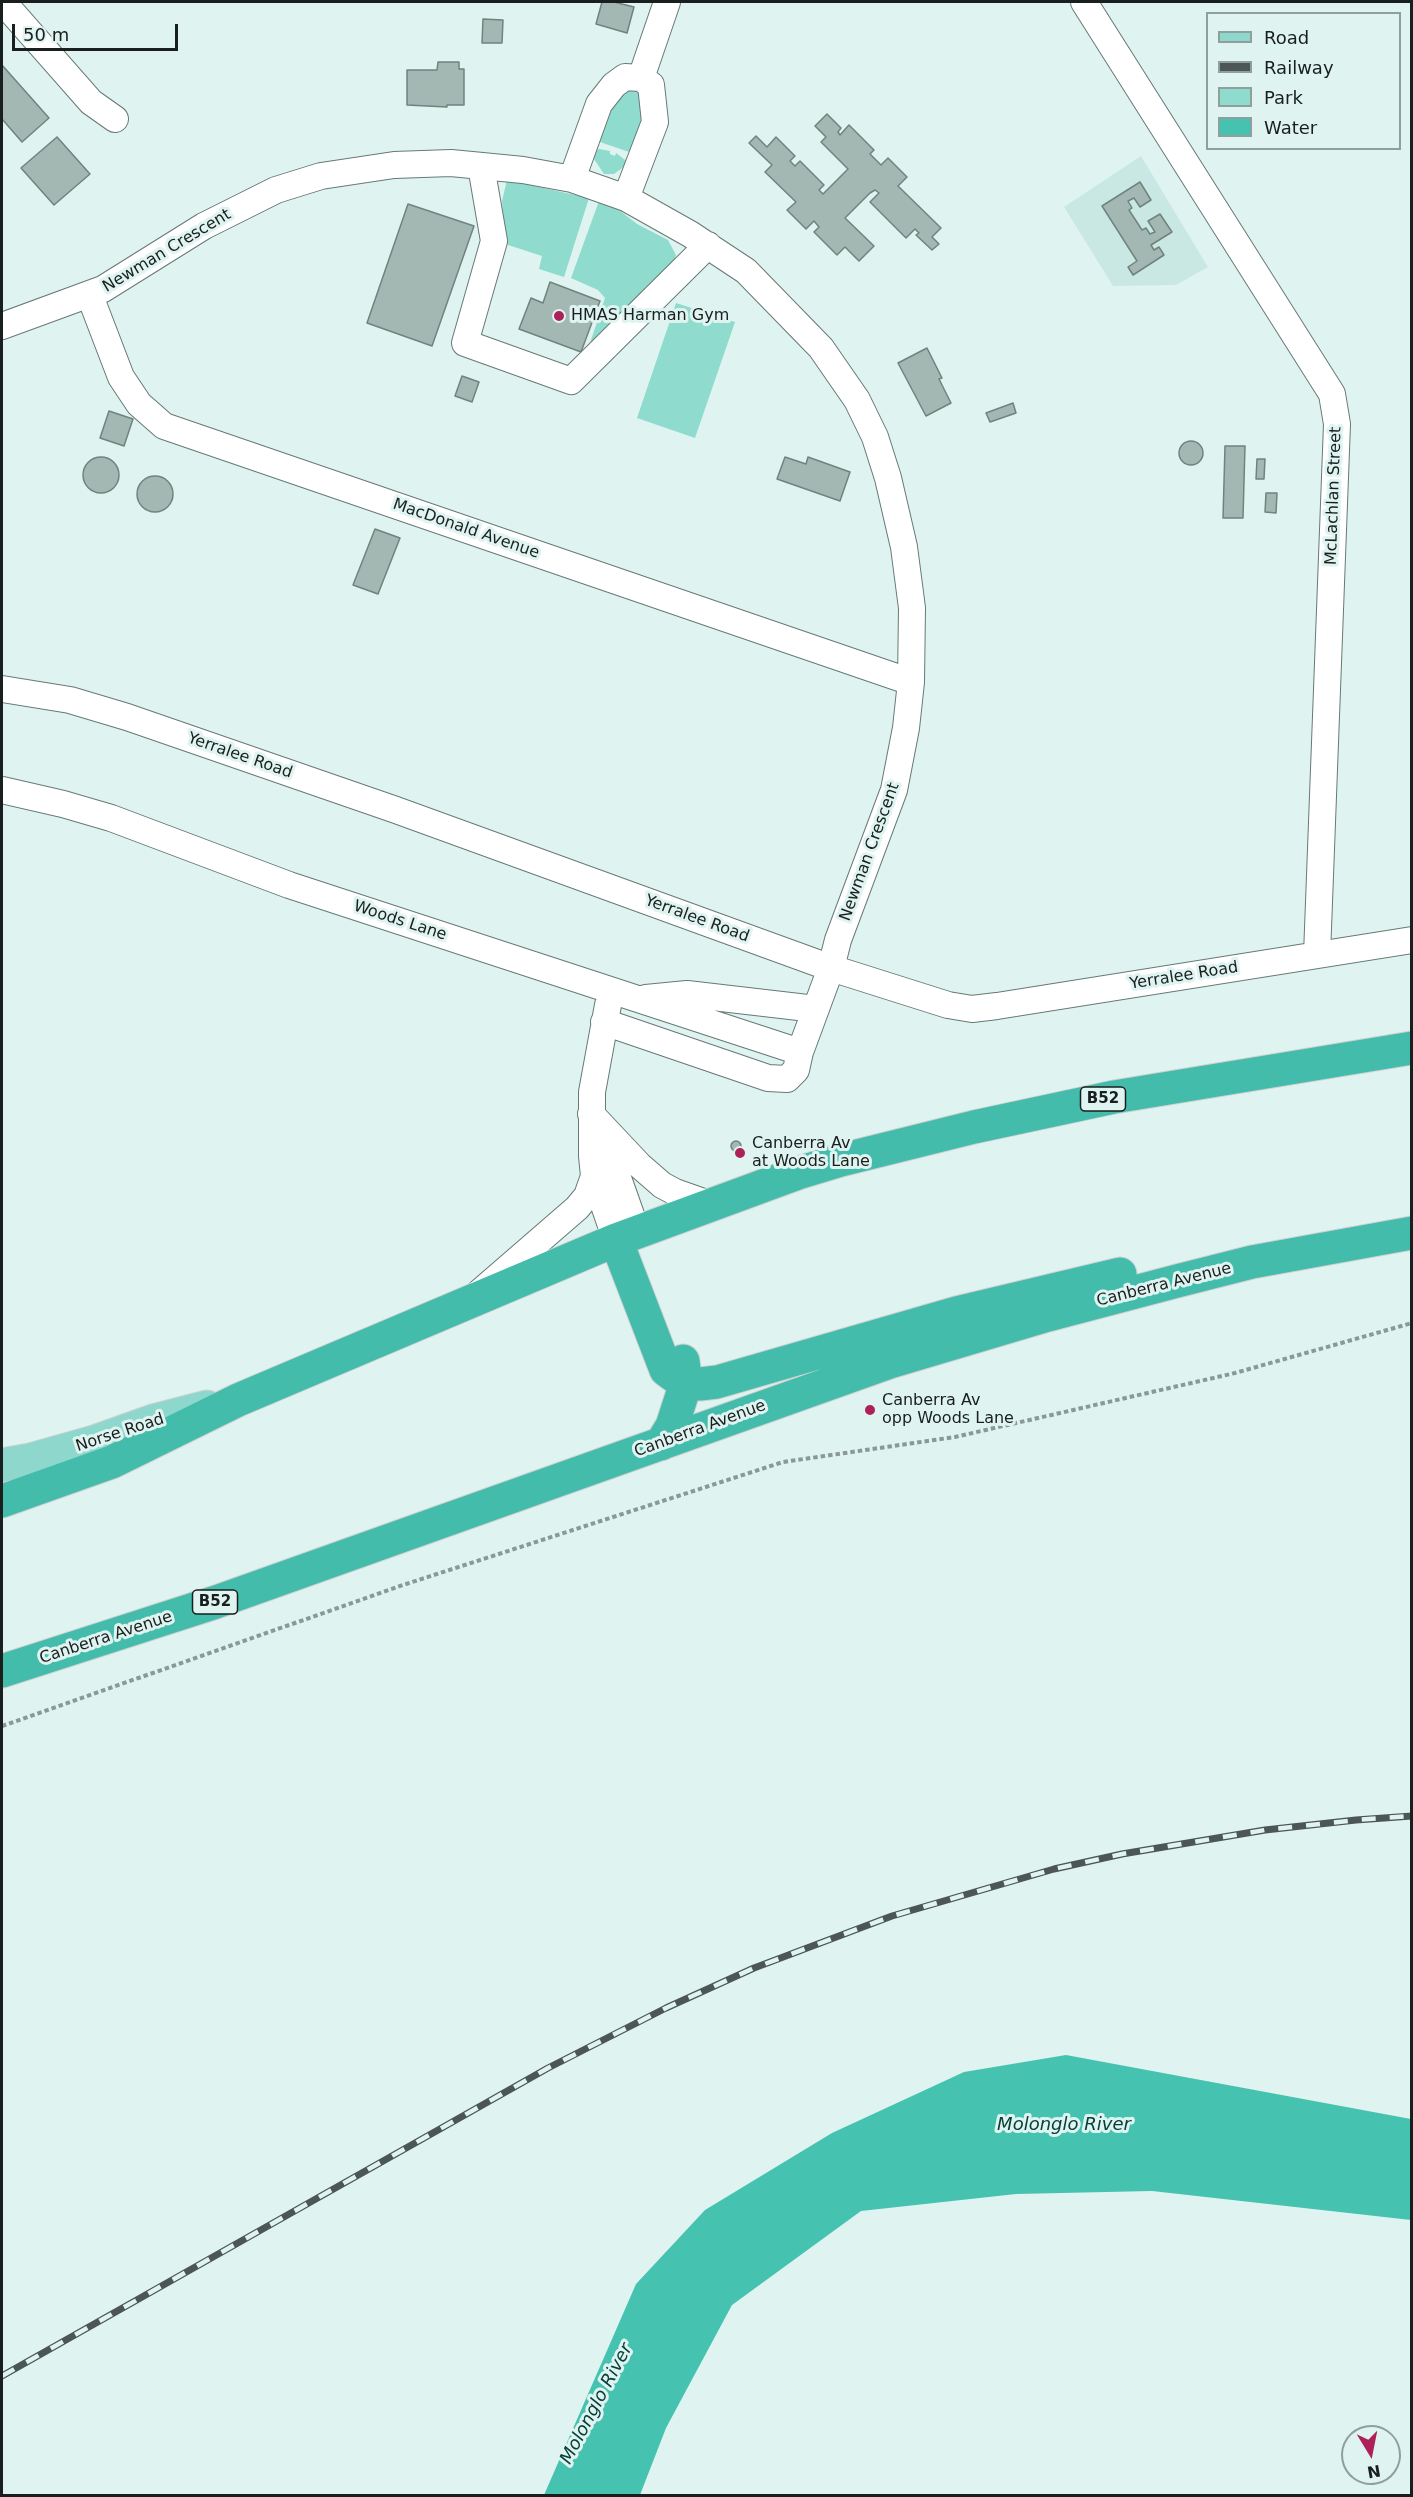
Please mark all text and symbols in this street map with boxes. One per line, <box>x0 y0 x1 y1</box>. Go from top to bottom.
scale bar <box>15 12 182 50</box>
legend <box>1206 12 1401 150</box>
text: 50 m <box>23 24 69 45</box>
text: Road <box>1264 27 1309 48</box>
text: Railway <box>1264 57 1334 78</box>
text: Park <box>1264 87 1303 108</box>
text: Water <box>1264 117 1317 138</box>
street label: Newman Crescent <box>99 205 235 297</box>
place label: HMAS Harman Gym <box>571 306 729 326</box>
marker: HMAS Harman Gym <box>552 309 566 323</box>
street label: McLachlan Street <box>1322 427 1346 565</box>
street label: MacDonald Avenue <box>390 495 542 563</box>
street label: Yerralee Road <box>185 729 295 783</box>
street label: Newman Crescent <box>836 780 904 924</box>
street label: Yerralee Road <box>642 891 752 947</box>
street label: Woods Lane <box>351 897 449 945</box>
street label: Yerralee Road <box>1128 958 1240 994</box>
road number: B52 <box>1080 1087 1126 1111</box>
place label: Canberra Av at Woods Lane <box>752 1134 870 1172</box>
marker: Canberra Av at Woods Lane <box>733 1146 747 1160</box>
street label: Canberra Avenue <box>1095 1259 1233 1311</box>
place label: Canberra Av opp Woods Lane <box>882 1391 1014 1429</box>
street label: Canberra Avenue <box>632 1396 768 1462</box>
marker: Canberra Av opp Woods Lane <box>863 1403 877 1417</box>
street label: Norse Road <box>73 1410 167 1456</box>
road number: B52 <box>192 1590 238 1614</box>
street label: Canberra Avenue <box>37 1607 175 1669</box>
water label: Molonglo River <box>997 2114 1131 2136</box>
water label: Molonglo River <box>556 2340 638 2468</box>
north arrow <box>1341 2425 1401 2485</box>
text: N <box>1366 2461 1382 2482</box>

